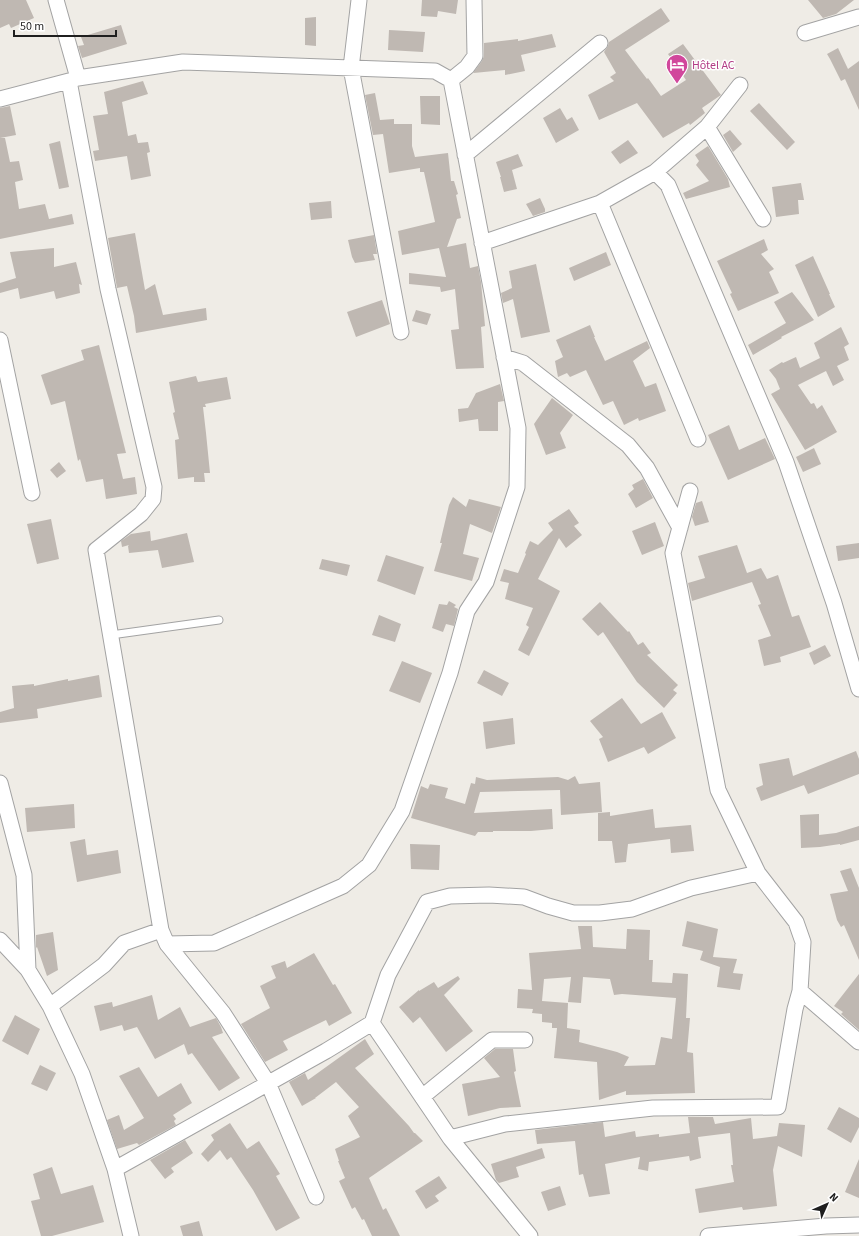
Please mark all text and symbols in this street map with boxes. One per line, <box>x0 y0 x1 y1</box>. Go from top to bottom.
scale bar <box>14 12 116 38</box>
text: 50 m <box>20 18 44 35</box>
hotel icon: Hôtel AC <box>664 52 690 85</box>
place label: Hôtel AC <box>692 57 735 74</box>
north arrow <box>807 1184 847 1224</box>
text: N <box>826 1189 842 1205</box>

